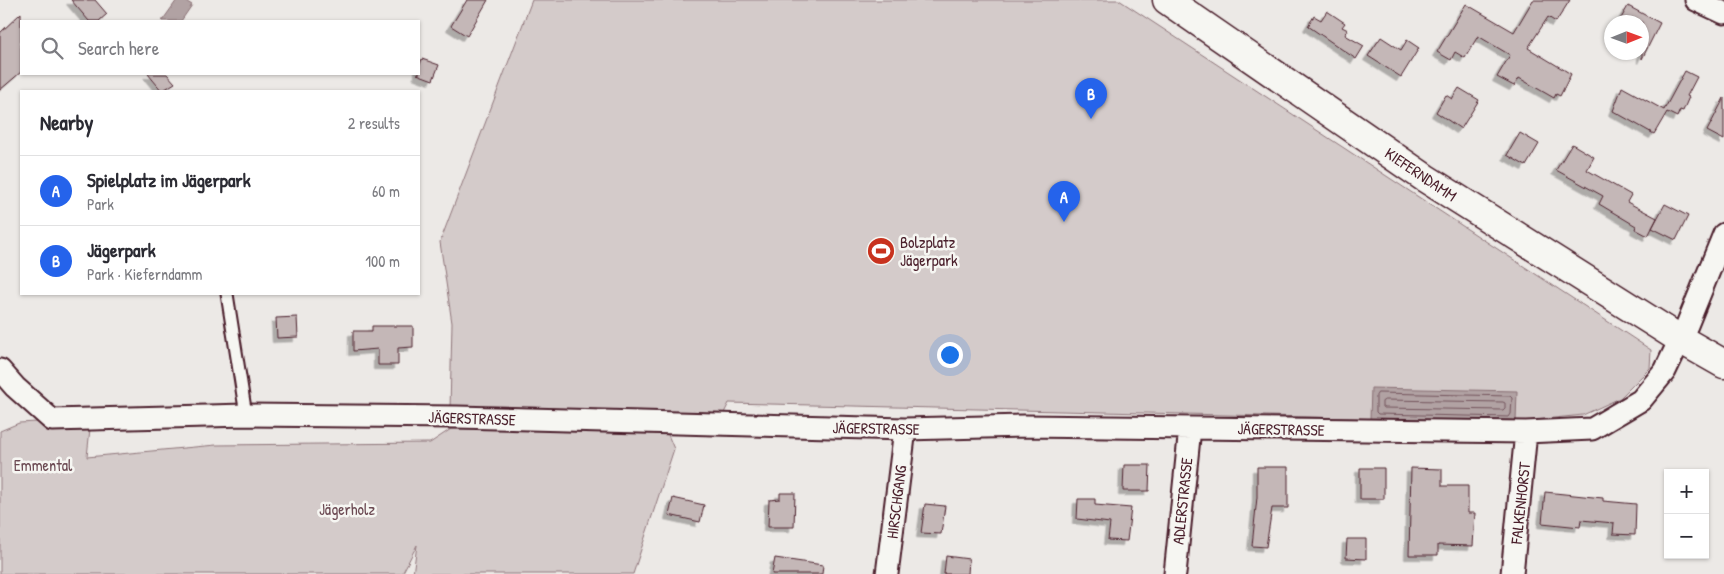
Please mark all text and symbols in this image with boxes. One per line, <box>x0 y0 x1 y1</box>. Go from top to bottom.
north arrow <box>1604 15 1649 60</box>
search box <box>20 20 420 75</box>
icon: search <box>38 34 66 62</box>
text: Search here <box>78 35 159 61</box>
pin: B <box>1075 78 1107 119</box>
text: Nearby <box>40 108 93 137</box>
text: 2 results <box>348 112 400 134</box>
street label: KIEFERNDAMM <box>1381 142 1461 206</box>
text: Spielplatz im Jägerpark <box>87 167 251 193</box>
text: A <box>52 180 60 202</box>
text: 60 m <box>372 180 400 202</box>
pin: A <box>1048 181 1080 222</box>
text: Park <box>87 193 114 215</box>
place label: Bolzplatz Jägerpark <box>900 231 958 271</box>
sports icon: Bolzplatz Jägerpark <box>866 236 896 266</box>
text: Jägerpark <box>87 237 156 263</box>
text: B <box>52 250 60 272</box>
text: 100 m <box>365 250 400 272</box>
text: Park · Kieferndamm <box>87 263 202 285</box>
your location <box>937 342 963 368</box>
street label: JÄGERSTRASSE <box>428 405 516 431</box>
street label: JÄGERSTRASSE <box>832 416 920 440</box>
street label: JÄGERSTRASSE <box>1237 417 1325 441</box>
park label: Emmental <box>14 454 73 476</box>
street label: ADLERSTRASSE <box>1166 456 1198 546</box>
street label: FALKENHORST <box>1505 460 1535 546</box>
street label: HIRSCHGANG <box>881 464 911 540</box>
map controls <box>1664 469 1709 559</box>
button: + <box>1664 469 1709 514</box>
park label: Jägerholz <box>319 498 375 520</box>
button: − <box>1664 514 1709 559</box>

